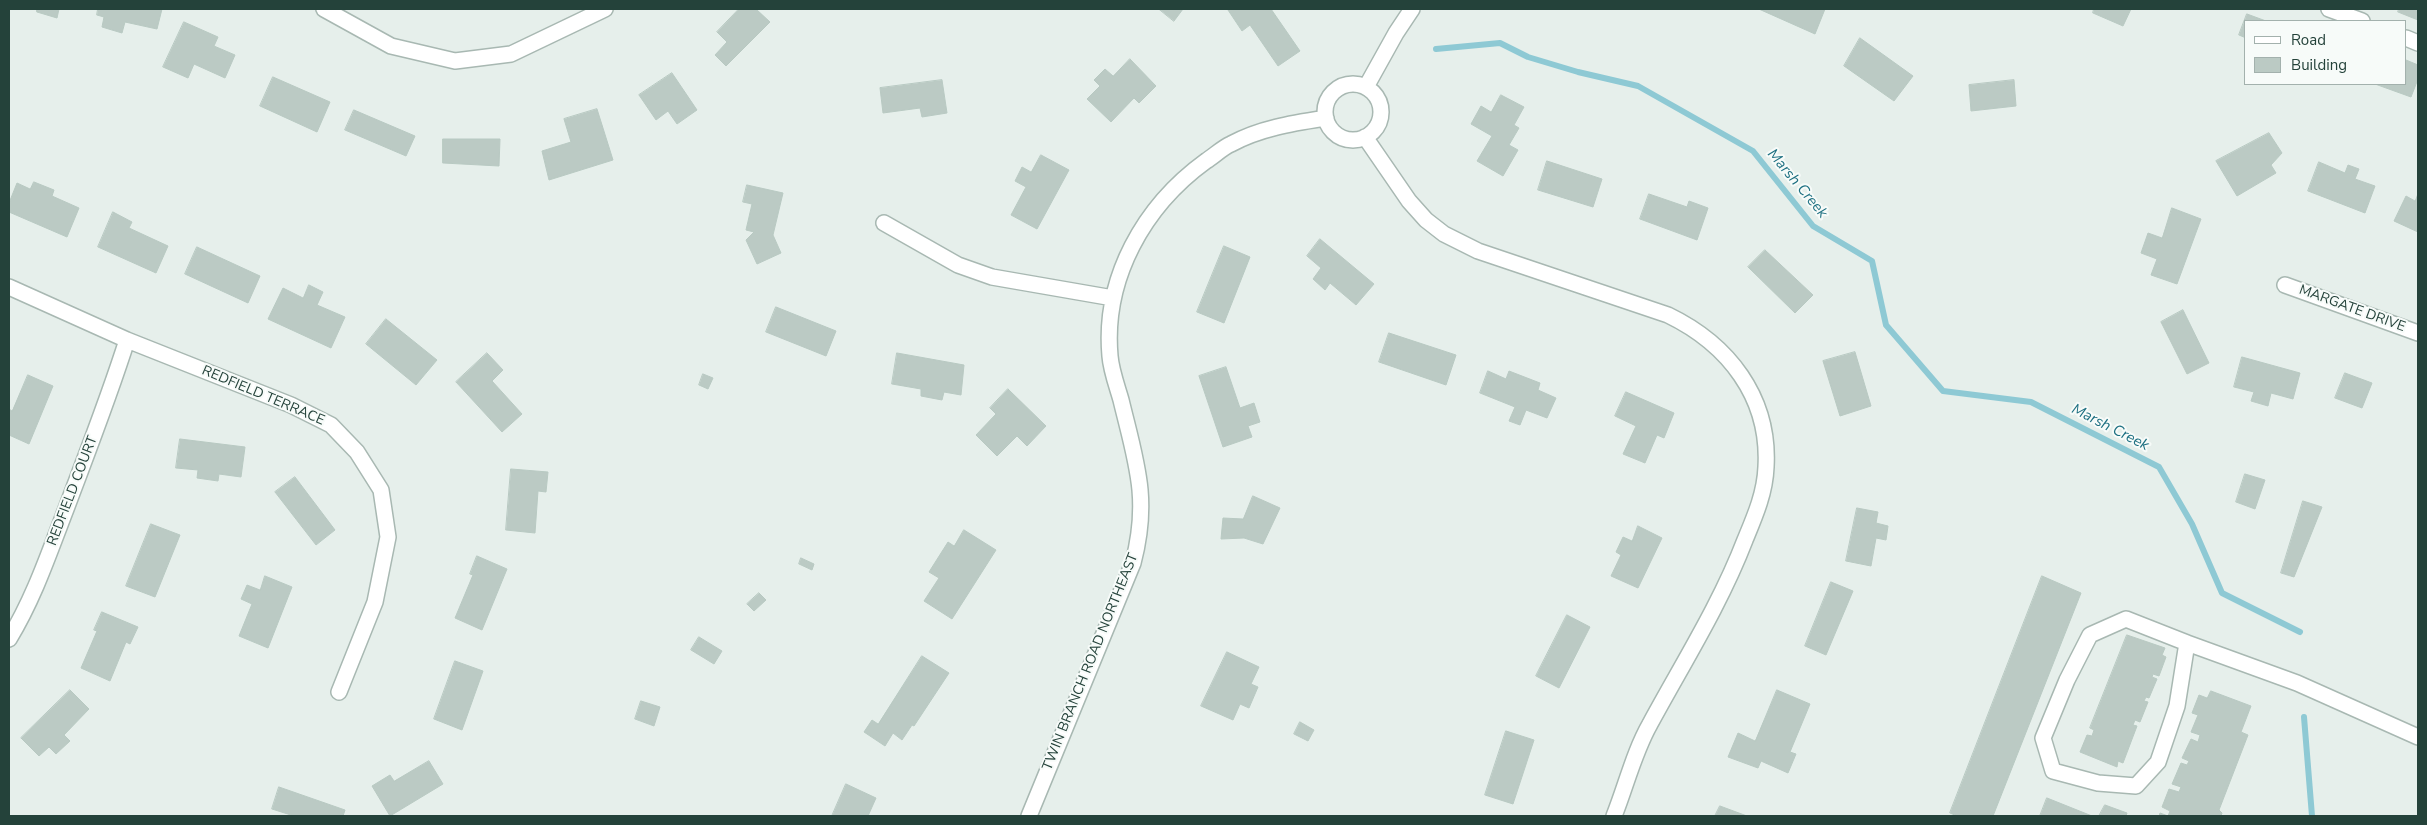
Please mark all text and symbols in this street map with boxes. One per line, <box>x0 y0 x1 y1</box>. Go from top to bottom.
legend <box>2244 20 2407 85</box>
text: Road <box>2291 30 2326 50</box>
text: Building <box>2291 55 2347 75</box>
water label: Marsh Creek <box>1763 146 1831 222</box>
street label: MARGATE DRIVE <box>2296 282 2408 336</box>
street label: REDFIELD TERRACE <box>199 363 327 429</box>
water label: Marsh Creek <box>2068 401 2152 455</box>
street label: REDFIELD COURT <box>44 434 102 548</box>
street label: TWIN BRANCH ROAD NORTHEAST <box>1040 551 1142 773</box>

